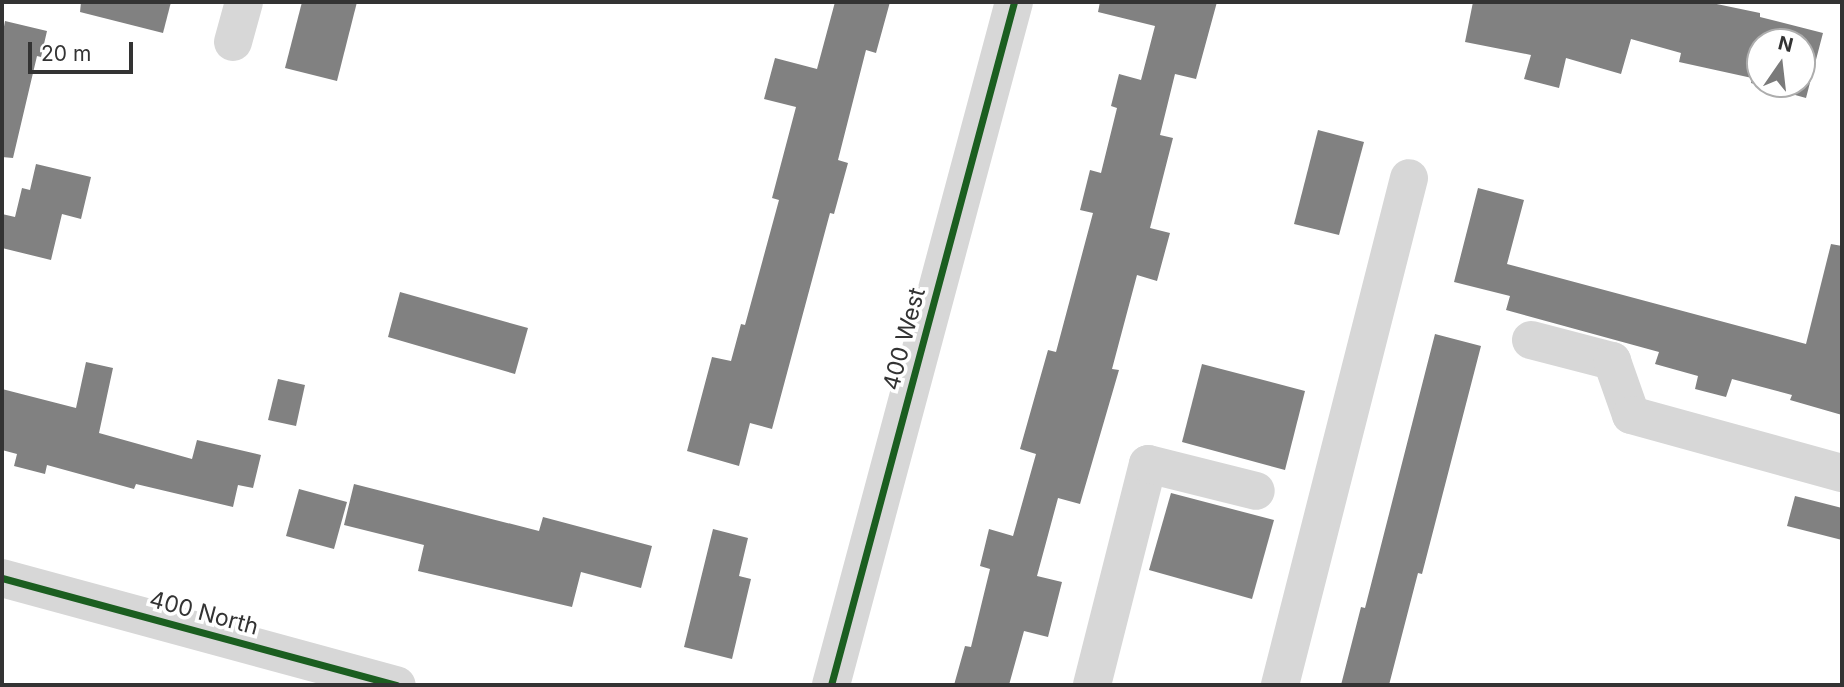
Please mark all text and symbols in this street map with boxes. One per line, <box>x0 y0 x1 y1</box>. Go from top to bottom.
scale bar <box>32 28 136 72</box>
north arrow <box>1746 28 1816 98</box>
text: N <box>1776 31 1796 57</box>
text: 20 m <box>41 41 91 66</box>
street label: 400 West <box>877 285 931 393</box>
street label: 400 North <box>147 585 261 641</box>

